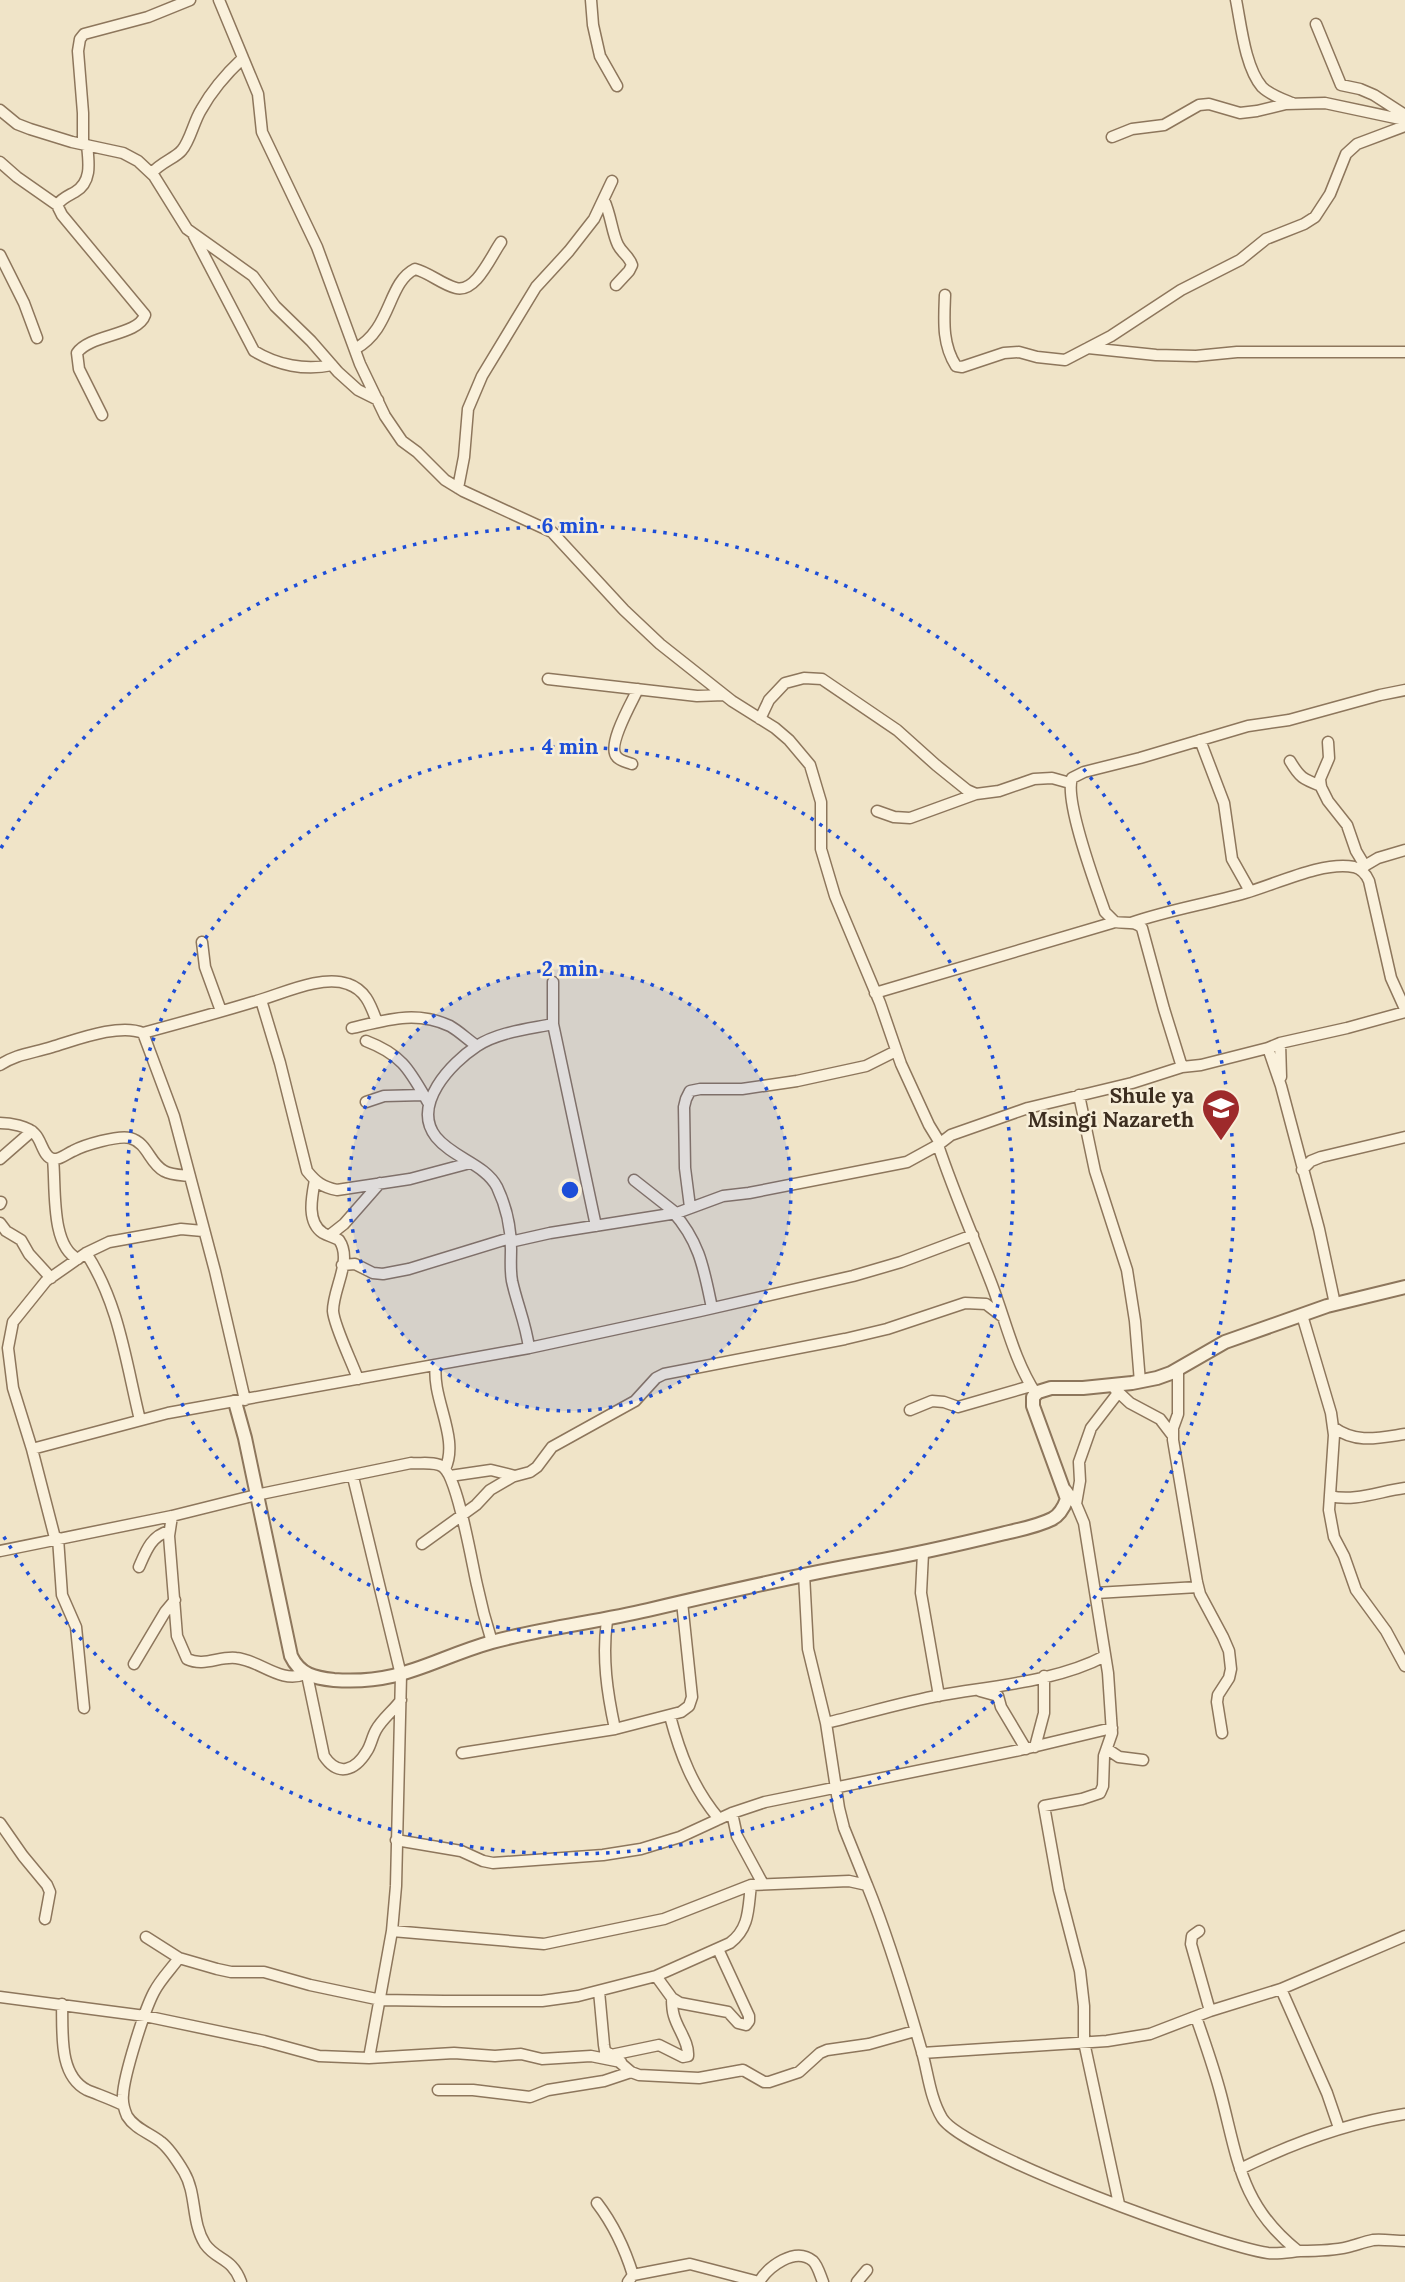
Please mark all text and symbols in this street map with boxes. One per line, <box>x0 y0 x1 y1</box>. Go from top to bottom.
text: 6 min <box>541 512 599 539</box>
text: 4 min <box>542 733 598 760</box>
text: 2 min <box>542 955 598 982</box>
place label: Shule ya Msingi Nazareth <box>1027 1082 1194 1133</box>
school or university icon: Shule ya Msingi Nazareth <box>1200 1087 1242 1142</box>
centre of rings <box>558 1178 582 1202</box>

